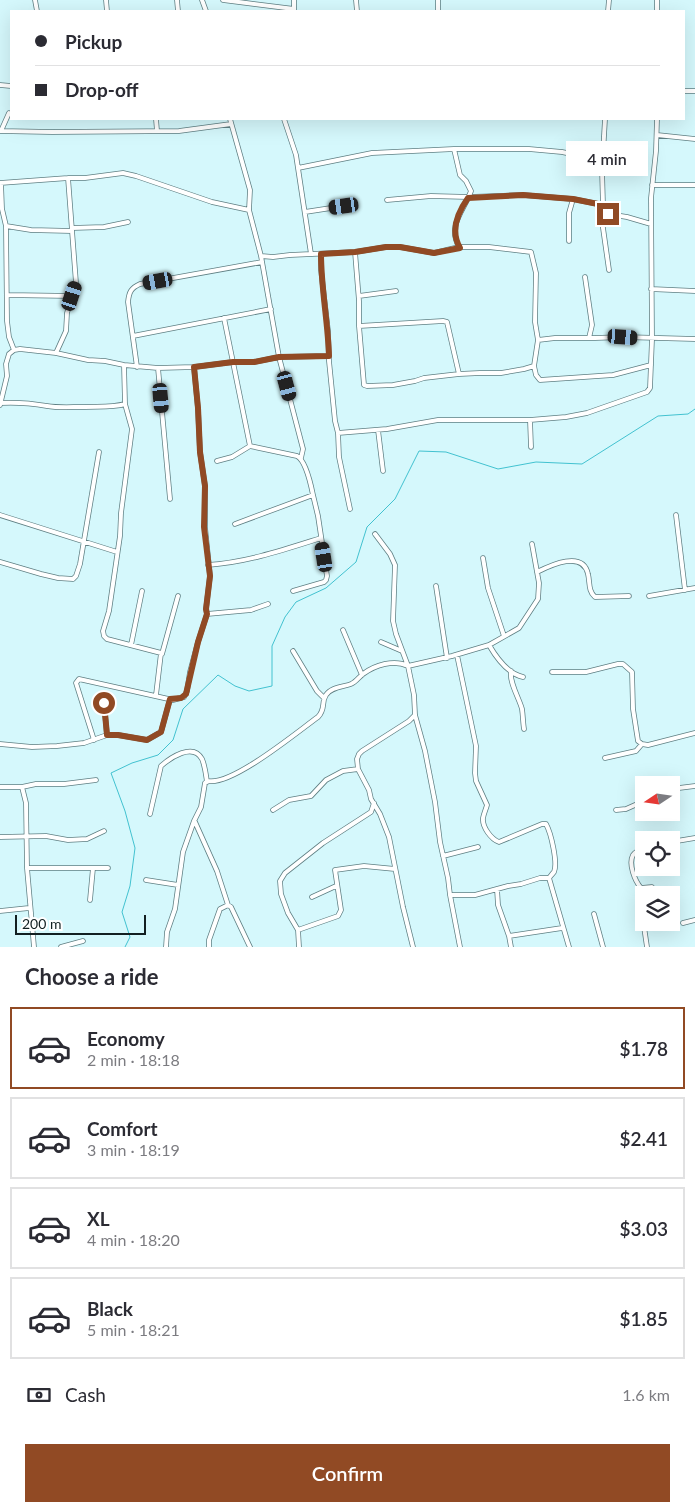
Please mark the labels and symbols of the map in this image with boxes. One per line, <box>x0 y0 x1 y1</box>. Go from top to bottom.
callout: 4 min <box>567 142 649 176</box>
car <box>328 196 359 216</box>
route end <box>597 203 619 225</box>
car <box>141 271 174 291</box>
car <box>60 279 83 313</box>
car <box>607 328 638 346</box>
car <box>275 370 298 402</box>
car <box>152 382 169 414</box>
car <box>314 541 333 573</box>
route start <box>93 692 115 714</box>
north arrow <box>635 776 680 821</box>
scale bar <box>15 912 146 935</box>

